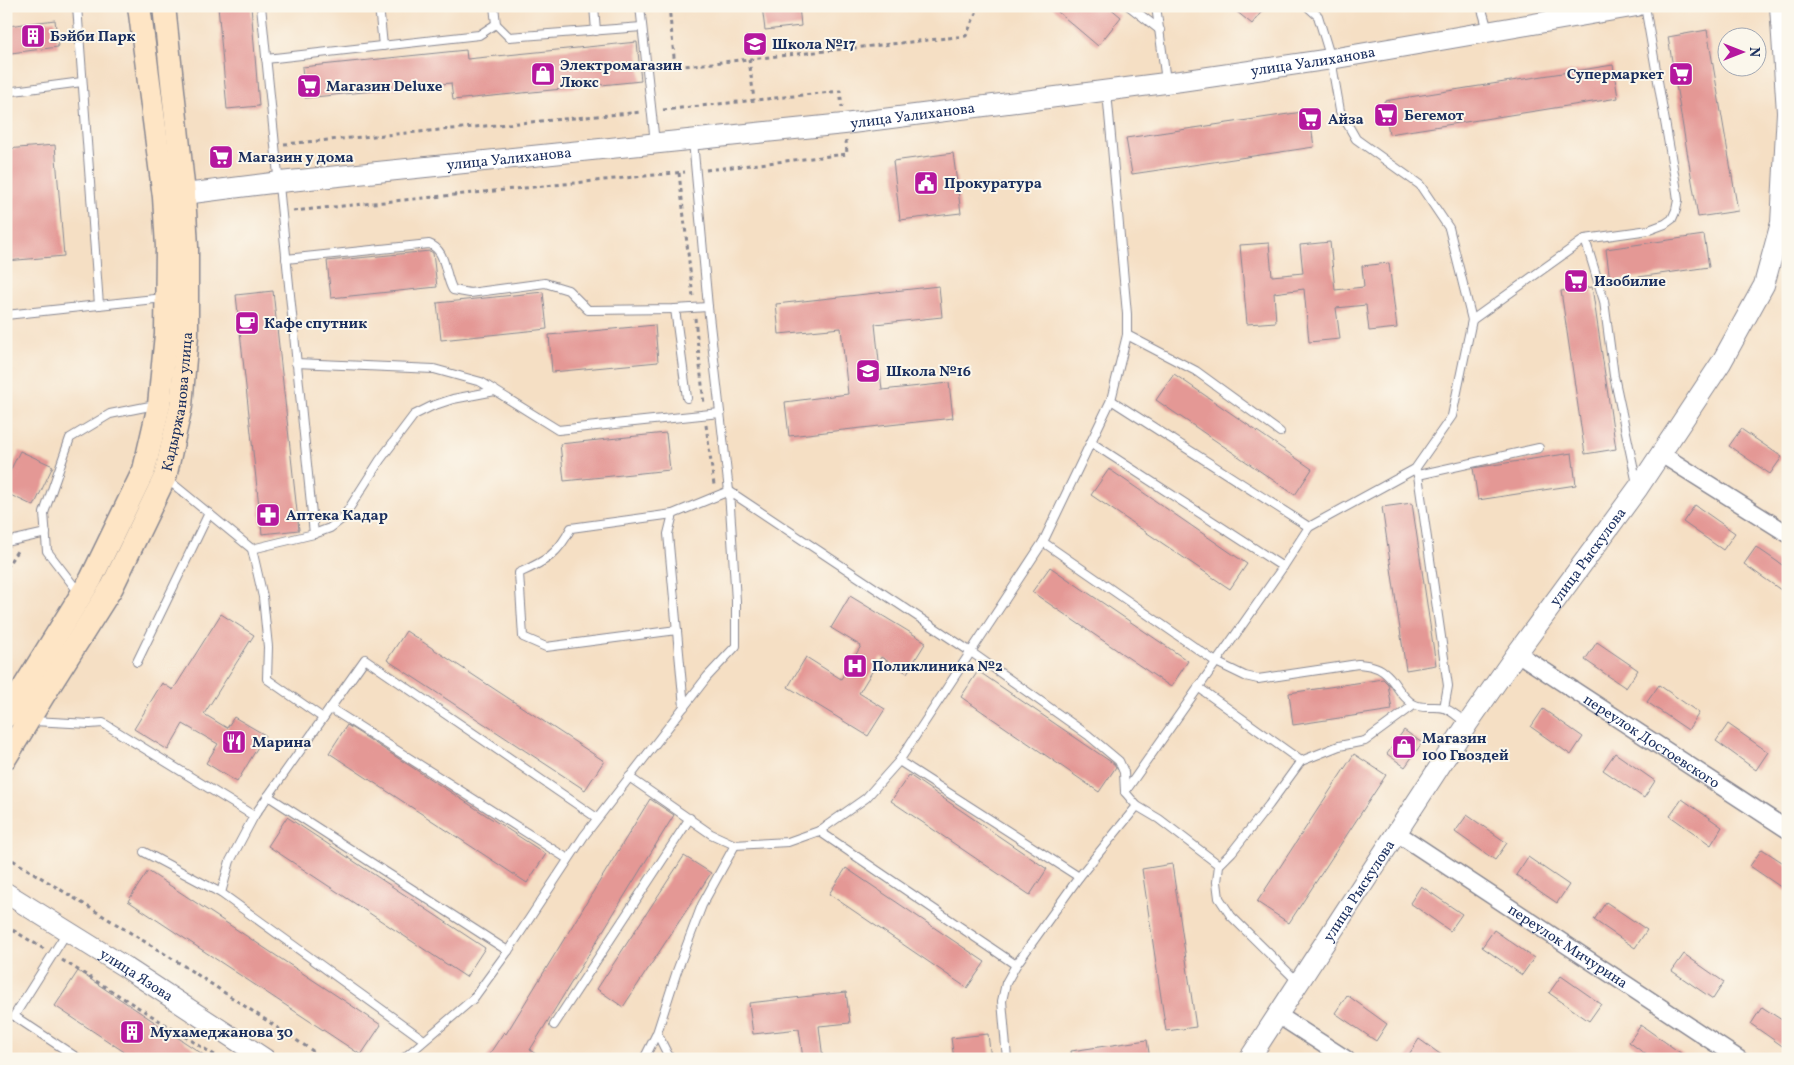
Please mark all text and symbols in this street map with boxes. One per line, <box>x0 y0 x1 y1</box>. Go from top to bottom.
building icon: Бэйби Парк <box>20 23 46 49</box>
place label: Бэйби Парк <box>50 27 136 48</box>
north arrow <box>1716 28 1766 78</box>
school or university icon: Школа №17 <box>742 31 768 57</box>
place label: Школа №17 <box>772 35 856 56</box>
street label: улица Уалиханова <box>1250 43 1377 83</box>
text: N <box>1744 47 1763 57</box>
place label: Электромагазин Люкс <box>560 56 682 94</box>
shop icon: Электромагазин Люкс <box>530 61 556 87</box>
supermarket icon: Супермаркет <box>1668 61 1694 87</box>
place label: Супермаркет <box>1567 65 1665 86</box>
supermarket icon: Магазин Deluxe <box>296 73 322 99</box>
place label: Магазин Deluxe <box>326 77 443 98</box>
street label: улица Уалиханова <box>849 98 976 135</box>
supermarket icon: Бегемот <box>1373 102 1399 128</box>
supermarket icon: Айза <box>1297 106 1323 132</box>
place label: Бегемот <box>1404 106 1465 127</box>
place label: Айза <box>1328 110 1364 131</box>
street label: улица Уалиханова <box>446 143 573 177</box>
supermarket icon: Магазин у дома <box>208 144 234 170</box>
place label: Магазин у дома <box>238 148 354 169</box>
public building icon: Прокуратура <box>913 170 939 196</box>
place label: Прокуратура <box>944 174 1042 195</box>
supermarket icon: Изобилие <box>1563 268 1589 294</box>
place label: Изобилие <box>1594 272 1666 293</box>
cafe icon: Кафе спутник <box>234 310 260 336</box>
place label: Кафе спутник <box>264 314 367 335</box>
street label: Кадыржанова улица <box>158 331 199 474</box>
school or university icon: Школа №16 <box>855 358 881 384</box>
place label: Школа №16 <box>886 362 971 383</box>
pharmacy icon: Аптека Кадар <box>255 502 281 528</box>
street label: улица Рыскулова <box>1546 504 1632 611</box>
place label: Аптека Кадар <box>286 506 388 527</box>
hospital icon: Поликлиника №2 <box>842 653 868 679</box>
place label: Поликлиника №2 <box>872 657 1003 678</box>
street label: переулок Достоевского <box>1579 690 1723 795</box>
restaurant icon: Марина <box>221 729 247 755</box>
place label: Магазин 100 Гвоздей <box>1422 729 1509 767</box>
place label: Марина <box>252 733 311 754</box>
shop icon: Магазин 100 Гвоздей <box>1391 734 1417 760</box>
street label: улица Рыскулова <box>1319 836 1401 946</box>
street label: переулок Мичурина <box>1503 900 1631 995</box>
street label: улица Язова <box>95 944 177 1008</box>
building icon: Мухамеджанова 30 <box>119 1019 145 1045</box>
place label: Мухамеджанова 30 <box>150 1023 293 1044</box>

